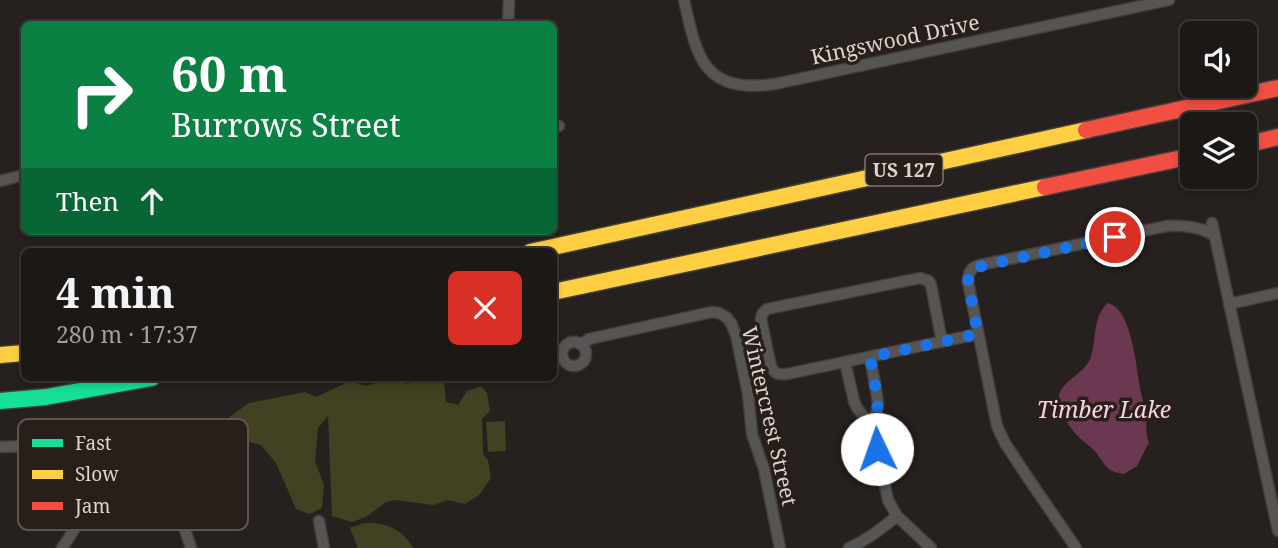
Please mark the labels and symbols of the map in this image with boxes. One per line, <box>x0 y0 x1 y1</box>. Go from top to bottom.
street label: Kingswood Drive <box>808 7 982 71</box>
road number: US 127 <box>866 154 942 186</box>
pin <box>1085 207 1145 267</box>
street label: Wintercrest Street <box>736 324 804 508</box>
water label: Timber Lake <box>1037 393 1171 425</box>
position arrow <box>840 412 914 486</box>
legend <box>18 419 248 530</box>
text: Fast <box>75 430 112 456</box>
text: Slow <box>75 461 119 487</box>
text: Jam <box>74 493 110 519</box>

